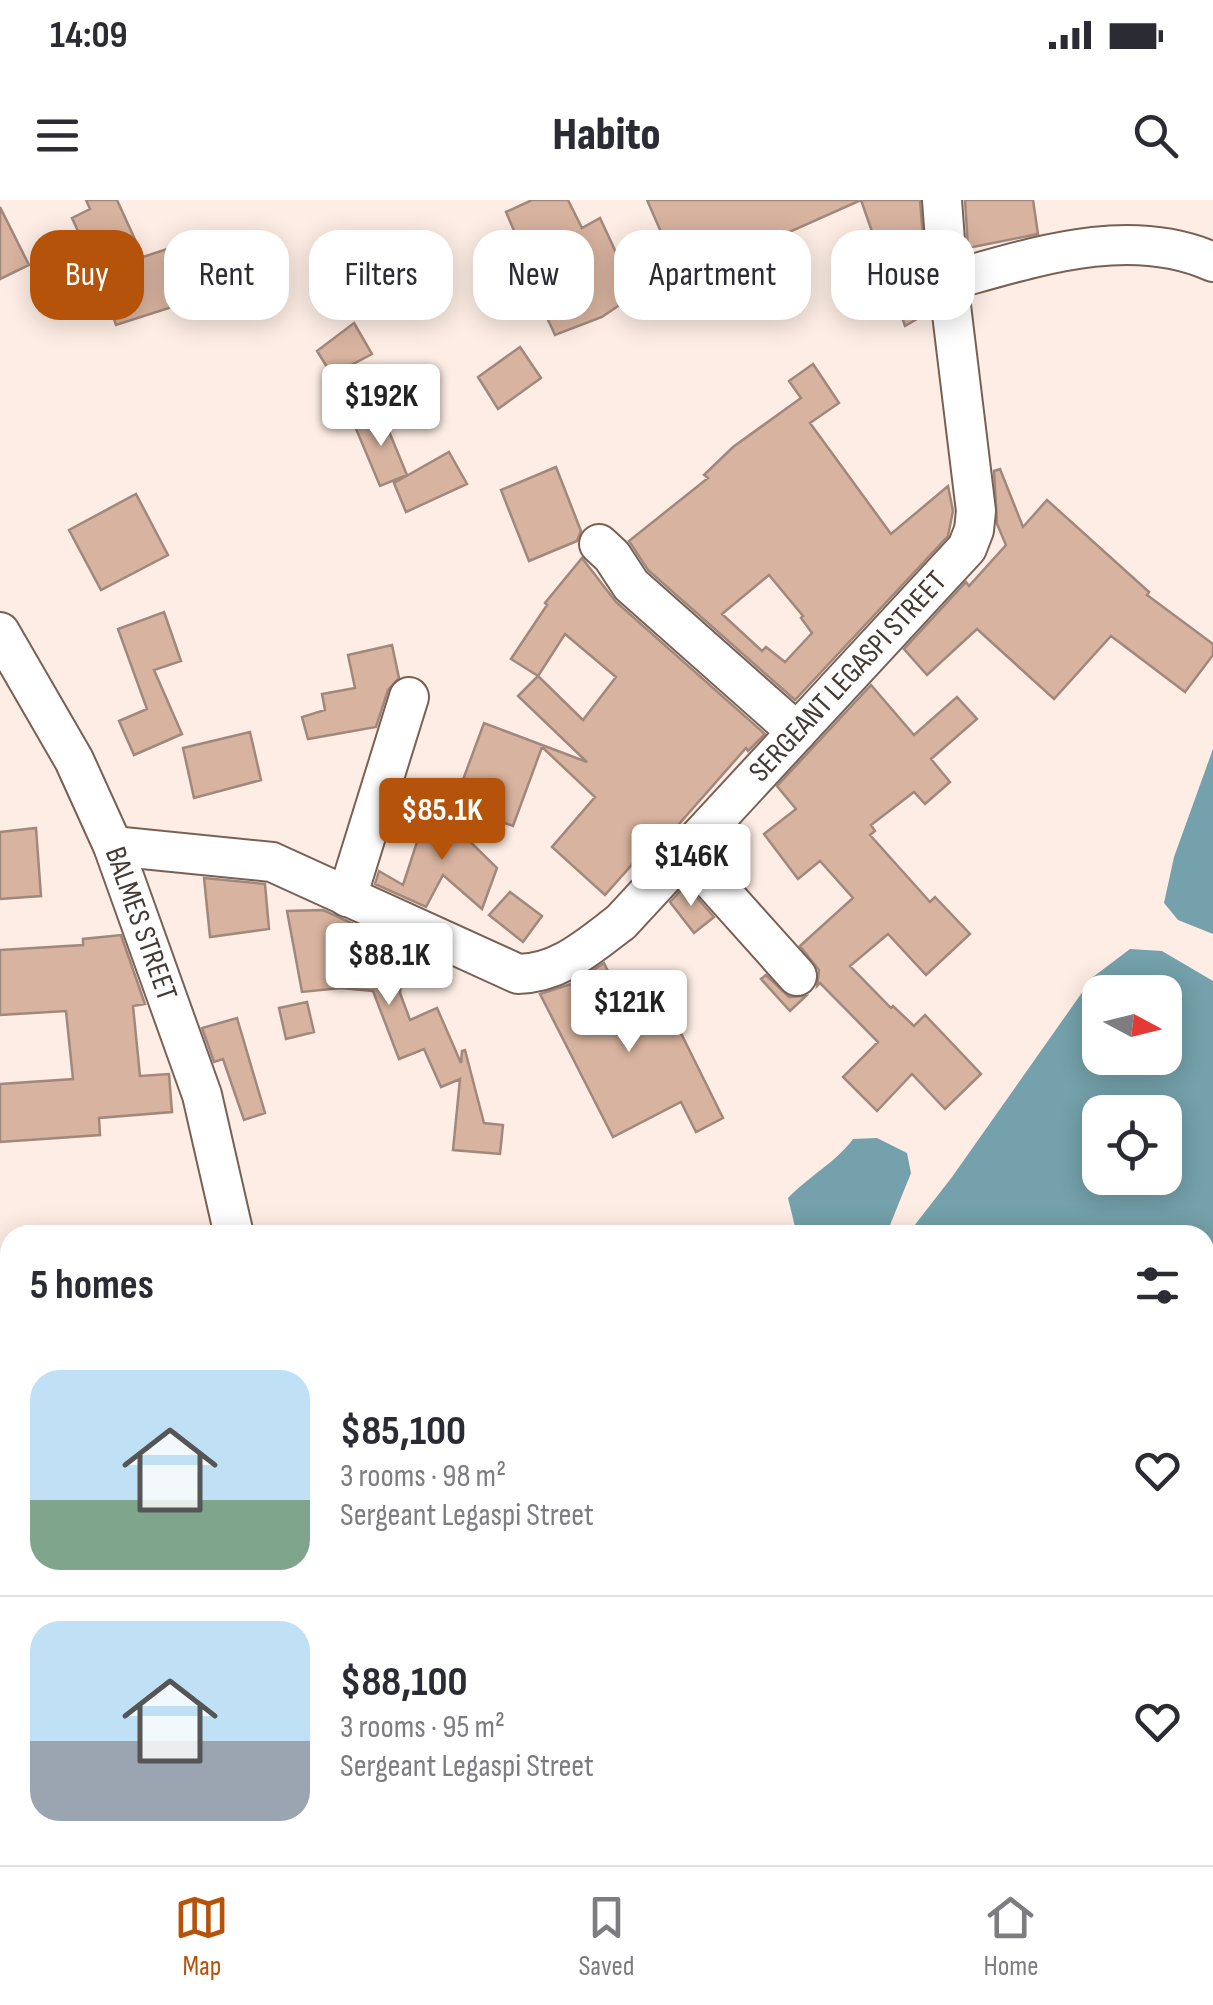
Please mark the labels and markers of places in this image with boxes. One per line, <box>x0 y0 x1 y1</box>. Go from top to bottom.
pin: $192K <box>311 364 451 449</box>
pin: $85.1K <box>361 778 523 863</box>
pin: $146K <box>621 824 761 909</box>
pin: $88.1K <box>308 923 470 1008</box>
pin: $121K <box>559 970 699 1055</box>

